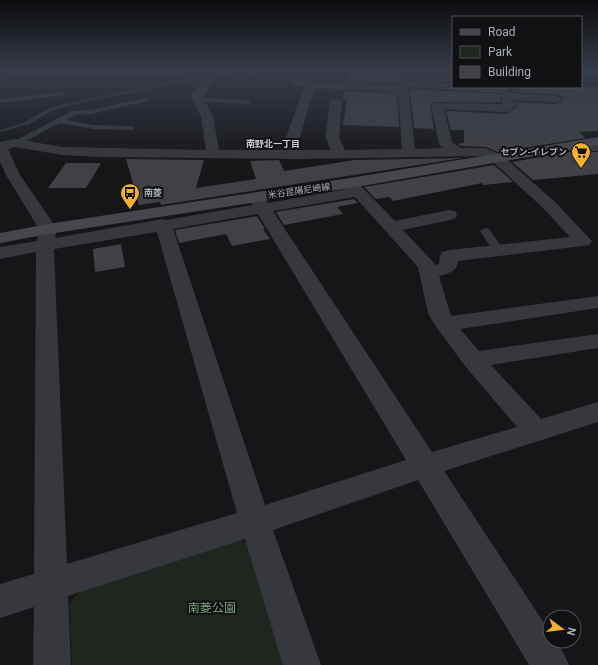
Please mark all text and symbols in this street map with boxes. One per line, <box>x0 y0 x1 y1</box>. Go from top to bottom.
legend <box>452 16 582 88</box>
text: Road <box>488 25 516 39</box>
text: Park <box>488 45 513 59</box>
text: Building <box>488 65 531 79</box>
district label: 南野北一丁目 <box>246 139 300 149</box>
supermarket icon: セブン-イレブン <box>570 141 592 169</box>
place label: セブン-イレブン <box>500 147 567 157</box>
bus stop icon: 南菱 <box>119 182 141 210</box>
street label: 米谷昆陽尼崎線 <box>267 182 332 200</box>
place label: 南菱 <box>144 188 162 198</box>
park label: 南菱公園 <box>188 601 236 615</box>
north arrow <box>542 609 582 649</box>
text: N <box>564 626 578 637</box>

